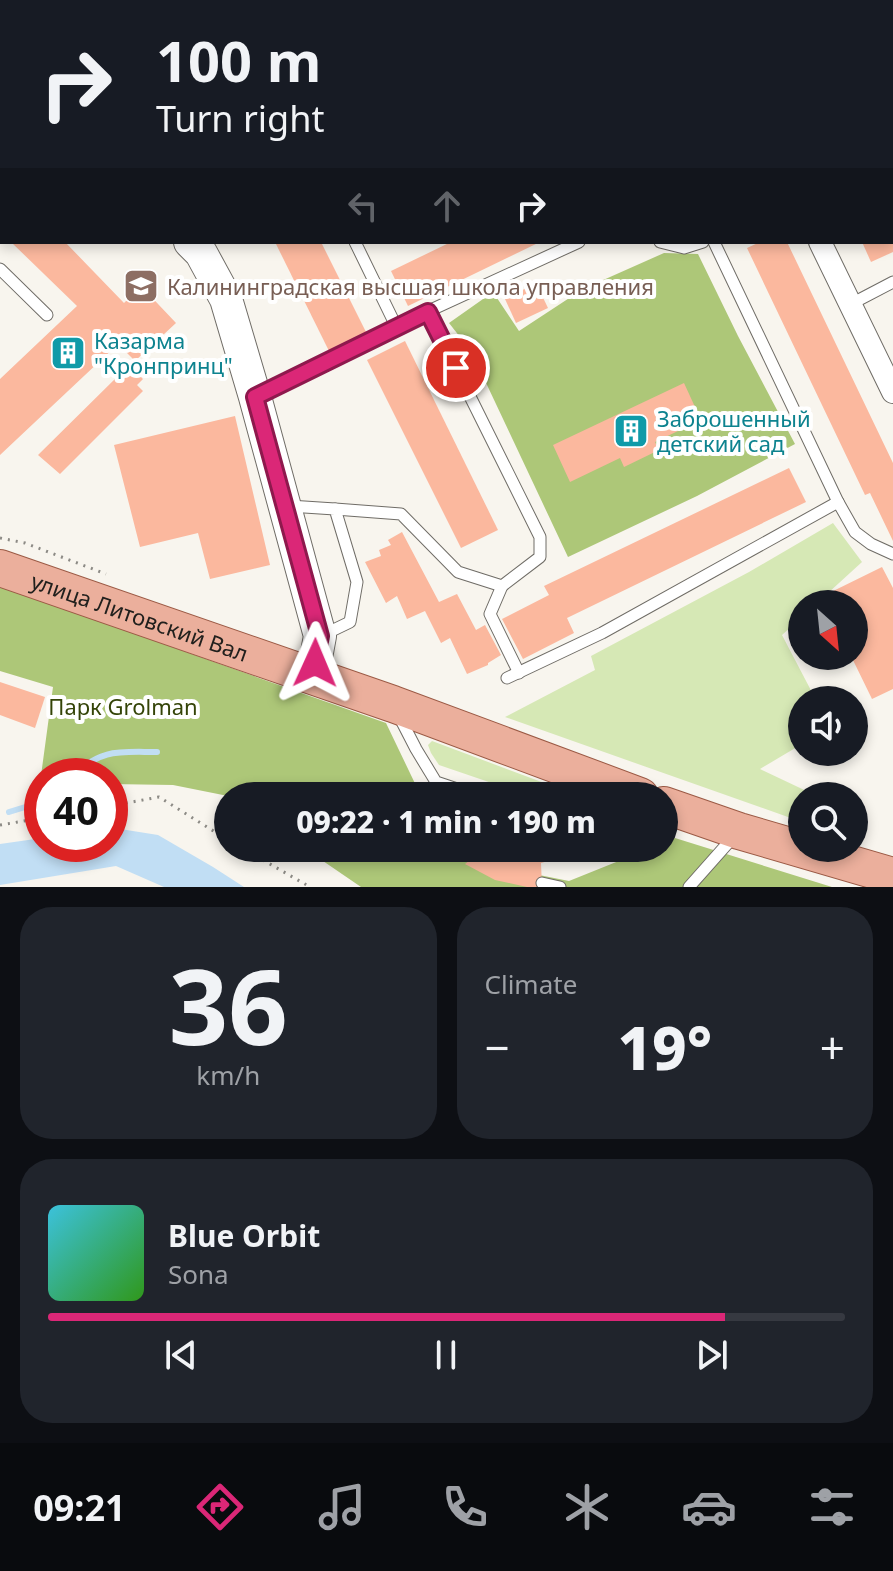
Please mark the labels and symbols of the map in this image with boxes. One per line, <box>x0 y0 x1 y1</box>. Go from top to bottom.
school or university icon: Калининградская высшая школа управления <box>122 267 160 305</box>
place label: Калининградская высшая школа управления <box>167 271 654 301</box>
place label: Казарма "Кронпринц" <box>94 325 233 380</box>
building icon: Казарма "Кронпринц" <box>49 334 87 372</box>
pin <box>422 334 490 402</box>
place label: Заброшенный детский сад <box>657 403 811 458</box>
building icon: Заброшенный детский сад <box>612 412 650 450</box>
street label: улица Литовский Вал <box>27 565 252 668</box>
north arrow <box>788 590 868 670</box>
position arrow <box>273 621 357 705</box>
park label: Парк Grolman <box>48 691 198 721</box>
speed limit sign: 40 <box>24 758 128 862</box>

